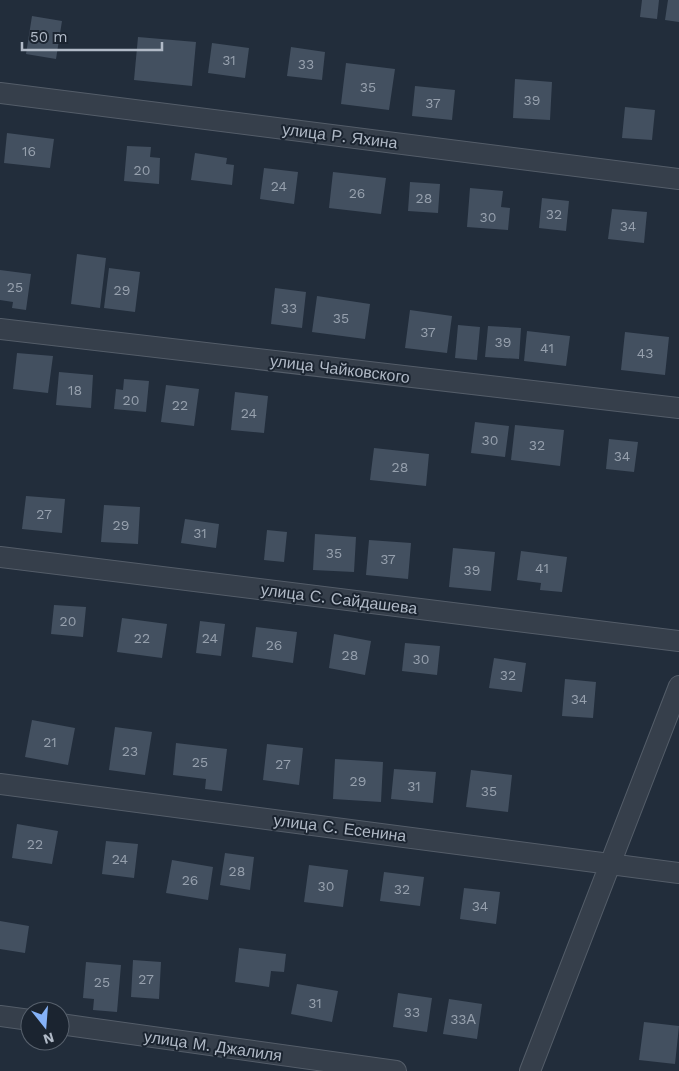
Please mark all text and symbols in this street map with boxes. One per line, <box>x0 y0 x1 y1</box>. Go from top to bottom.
scale bar <box>22 20 162 52</box>
text: 50 m <box>30 28 67 46</box>
house number: 31 <box>222 52 236 68</box>
house number: 33 <box>298 56 314 72</box>
house number: 35 <box>360 79 376 95</box>
house number: 39 <box>524 92 540 108</box>
house number: 37 <box>425 95 441 111</box>
street label: улица Р. Яхина <box>281 119 399 153</box>
house number: 16 <box>22 143 36 159</box>
house number: 20 <box>134 162 150 178</box>
house number: 24 <box>271 178 287 194</box>
house number: 26 <box>349 185 365 201</box>
house number: 28 <box>416 190 432 206</box>
house number: 32 <box>546 206 562 222</box>
house number: 30 <box>480 209 496 225</box>
house number: 34 <box>620 218 636 234</box>
house number: 25 <box>7 279 23 295</box>
house number: 29 <box>114 282 130 298</box>
house number: 33 <box>281 300 297 316</box>
house number: 35 <box>333 310 349 326</box>
house number: 37 <box>420 324 436 340</box>
house number: 39 <box>495 334 511 350</box>
house number: 41 <box>540 340 554 356</box>
house number: 43 <box>637 345 653 361</box>
street label: улица Чайковского <box>269 351 411 387</box>
house number: 18 <box>68 382 82 398</box>
house number: 20 <box>123 392 139 408</box>
house number: 22 <box>172 397 188 413</box>
house number: 24 <box>241 405 257 421</box>
house number: 30 <box>482 432 498 448</box>
house number: 32 <box>529 437 545 453</box>
house number: 34 <box>614 448 630 464</box>
house number: 28 <box>392 459 408 475</box>
house number: 27 <box>36 506 52 522</box>
house number: 29 <box>113 517 129 533</box>
house number: 31 <box>193 525 207 541</box>
house number: 35 <box>326 545 342 561</box>
house number: 37 <box>380 551 396 567</box>
house number: 41 <box>535 560 549 576</box>
house number: 39 <box>464 562 480 578</box>
street label: улица С. Сайдашева <box>260 580 418 618</box>
house number: 20 <box>60 613 76 629</box>
house number: 22 <box>134 630 150 646</box>
house number: 24 <box>202 630 218 646</box>
house number: 26 <box>266 637 282 653</box>
house number: 28 <box>342 647 358 663</box>
house number: 30 <box>413 651 429 667</box>
house number: 32 <box>500 667 516 683</box>
house number: 34 <box>571 691 587 707</box>
house number: 21 <box>43 734 57 750</box>
house number: 23 <box>122 743 138 759</box>
house number: 25 <box>192 754 208 770</box>
house number: 27 <box>275 756 291 772</box>
house number: 29 <box>350 773 366 789</box>
house number: 31 <box>407 778 421 794</box>
house number: 35 <box>481 783 497 799</box>
street label: улица С. Есенина <box>273 810 408 846</box>
house number: 22 <box>27 836 43 852</box>
house number: 24 <box>112 851 128 867</box>
house number: 28 <box>229 863 245 879</box>
house number: 26 <box>182 872 198 888</box>
house number: 30 <box>318 878 334 894</box>
house number: 32 <box>394 881 410 897</box>
house number: 34 <box>472 898 488 914</box>
house number: 27 <box>138 971 154 987</box>
house number: 25 <box>94 974 110 990</box>
house number: 31 <box>308 995 322 1011</box>
north arrow <box>20 1001 70 1051</box>
house number: 33 <box>404 1004 420 1020</box>
house number: 33А <box>450 1011 476 1027</box>
street label: улица М. Джалиля <box>143 1027 283 1065</box>
text: N <box>42 1029 56 1048</box>

